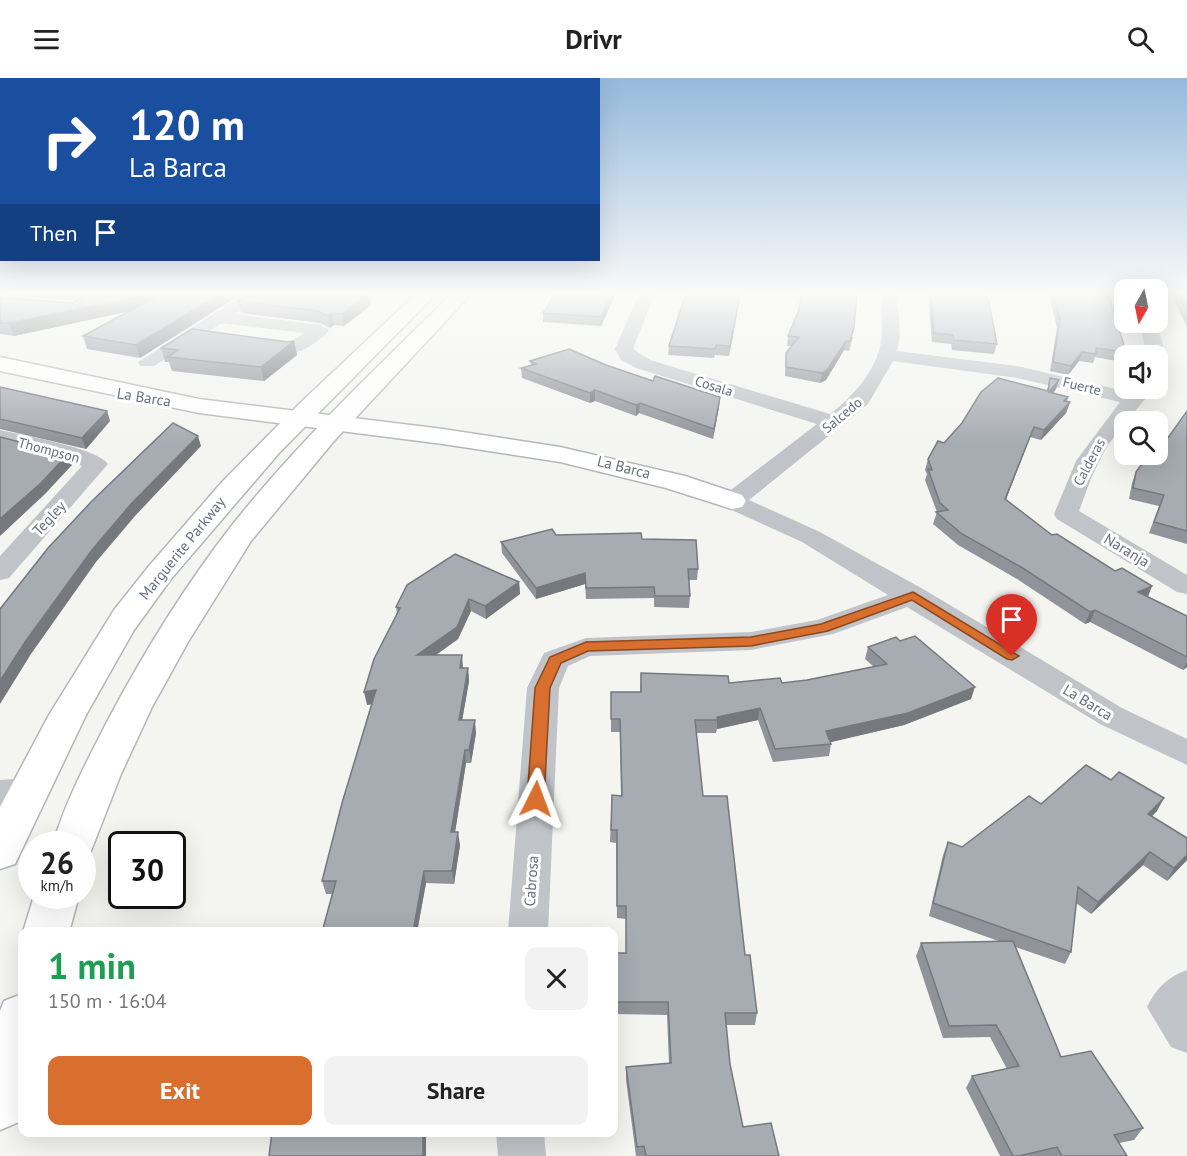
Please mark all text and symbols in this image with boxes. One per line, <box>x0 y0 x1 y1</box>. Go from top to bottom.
text: Drivr <box>565 22 622 56</box>
icon: menu <box>30 23 63 56</box>
icon: search <box>1124 23 1157 56</box>
text: 120 m <box>129 97 245 152</box>
icon: right <box>30 102 108 180</box>
text: La Barca <box>129 150 227 184</box>
icon: arrive <box>89 216 122 249</box>
text: Then <box>30 219 77 247</box>
north arrow <box>1114 279 1168 333</box>
map controls <box>1114 279 1168 465</box>
button: sound <box>1114 345 1168 399</box>
street label: Cosala <box>693 372 735 400</box>
street label: Fuerte <box>1061 373 1103 399</box>
street label: La Barca <box>116 383 172 411</box>
street label: Salcedo <box>818 393 866 437</box>
button: search <box>1114 411 1168 465</box>
street label: Thompson <box>16 433 82 467</box>
street label: Calderas <box>1069 435 1109 489</box>
street label: La Barca <box>595 451 653 483</box>
street label: Marguerite Parkway <box>135 493 229 603</box>
street label: Tegley <box>28 497 70 539</box>
street label: Naranja <box>1101 529 1153 571</box>
pin <box>986 594 1037 656</box>
icon: arrive <box>995 603 1028 636</box>
street label: La Barca <box>1060 680 1116 724</box>
position arrow <box>504 767 568 831</box>
speed limit sign: 30 <box>108 831 186 909</box>
text: 26 <box>40 843 74 882</box>
street label: Cabrosa <box>520 855 542 907</box>
text: km/h <box>41 876 73 895</box>
text: 1 min <box>48 942 136 989</box>
button: close <box>525 947 588 1010</box>
text: 150 m · 16:04 <box>48 988 166 1014</box>
button: Exit <box>48 1056 312 1125</box>
button: Share <box>324 1056 588 1125</box>

